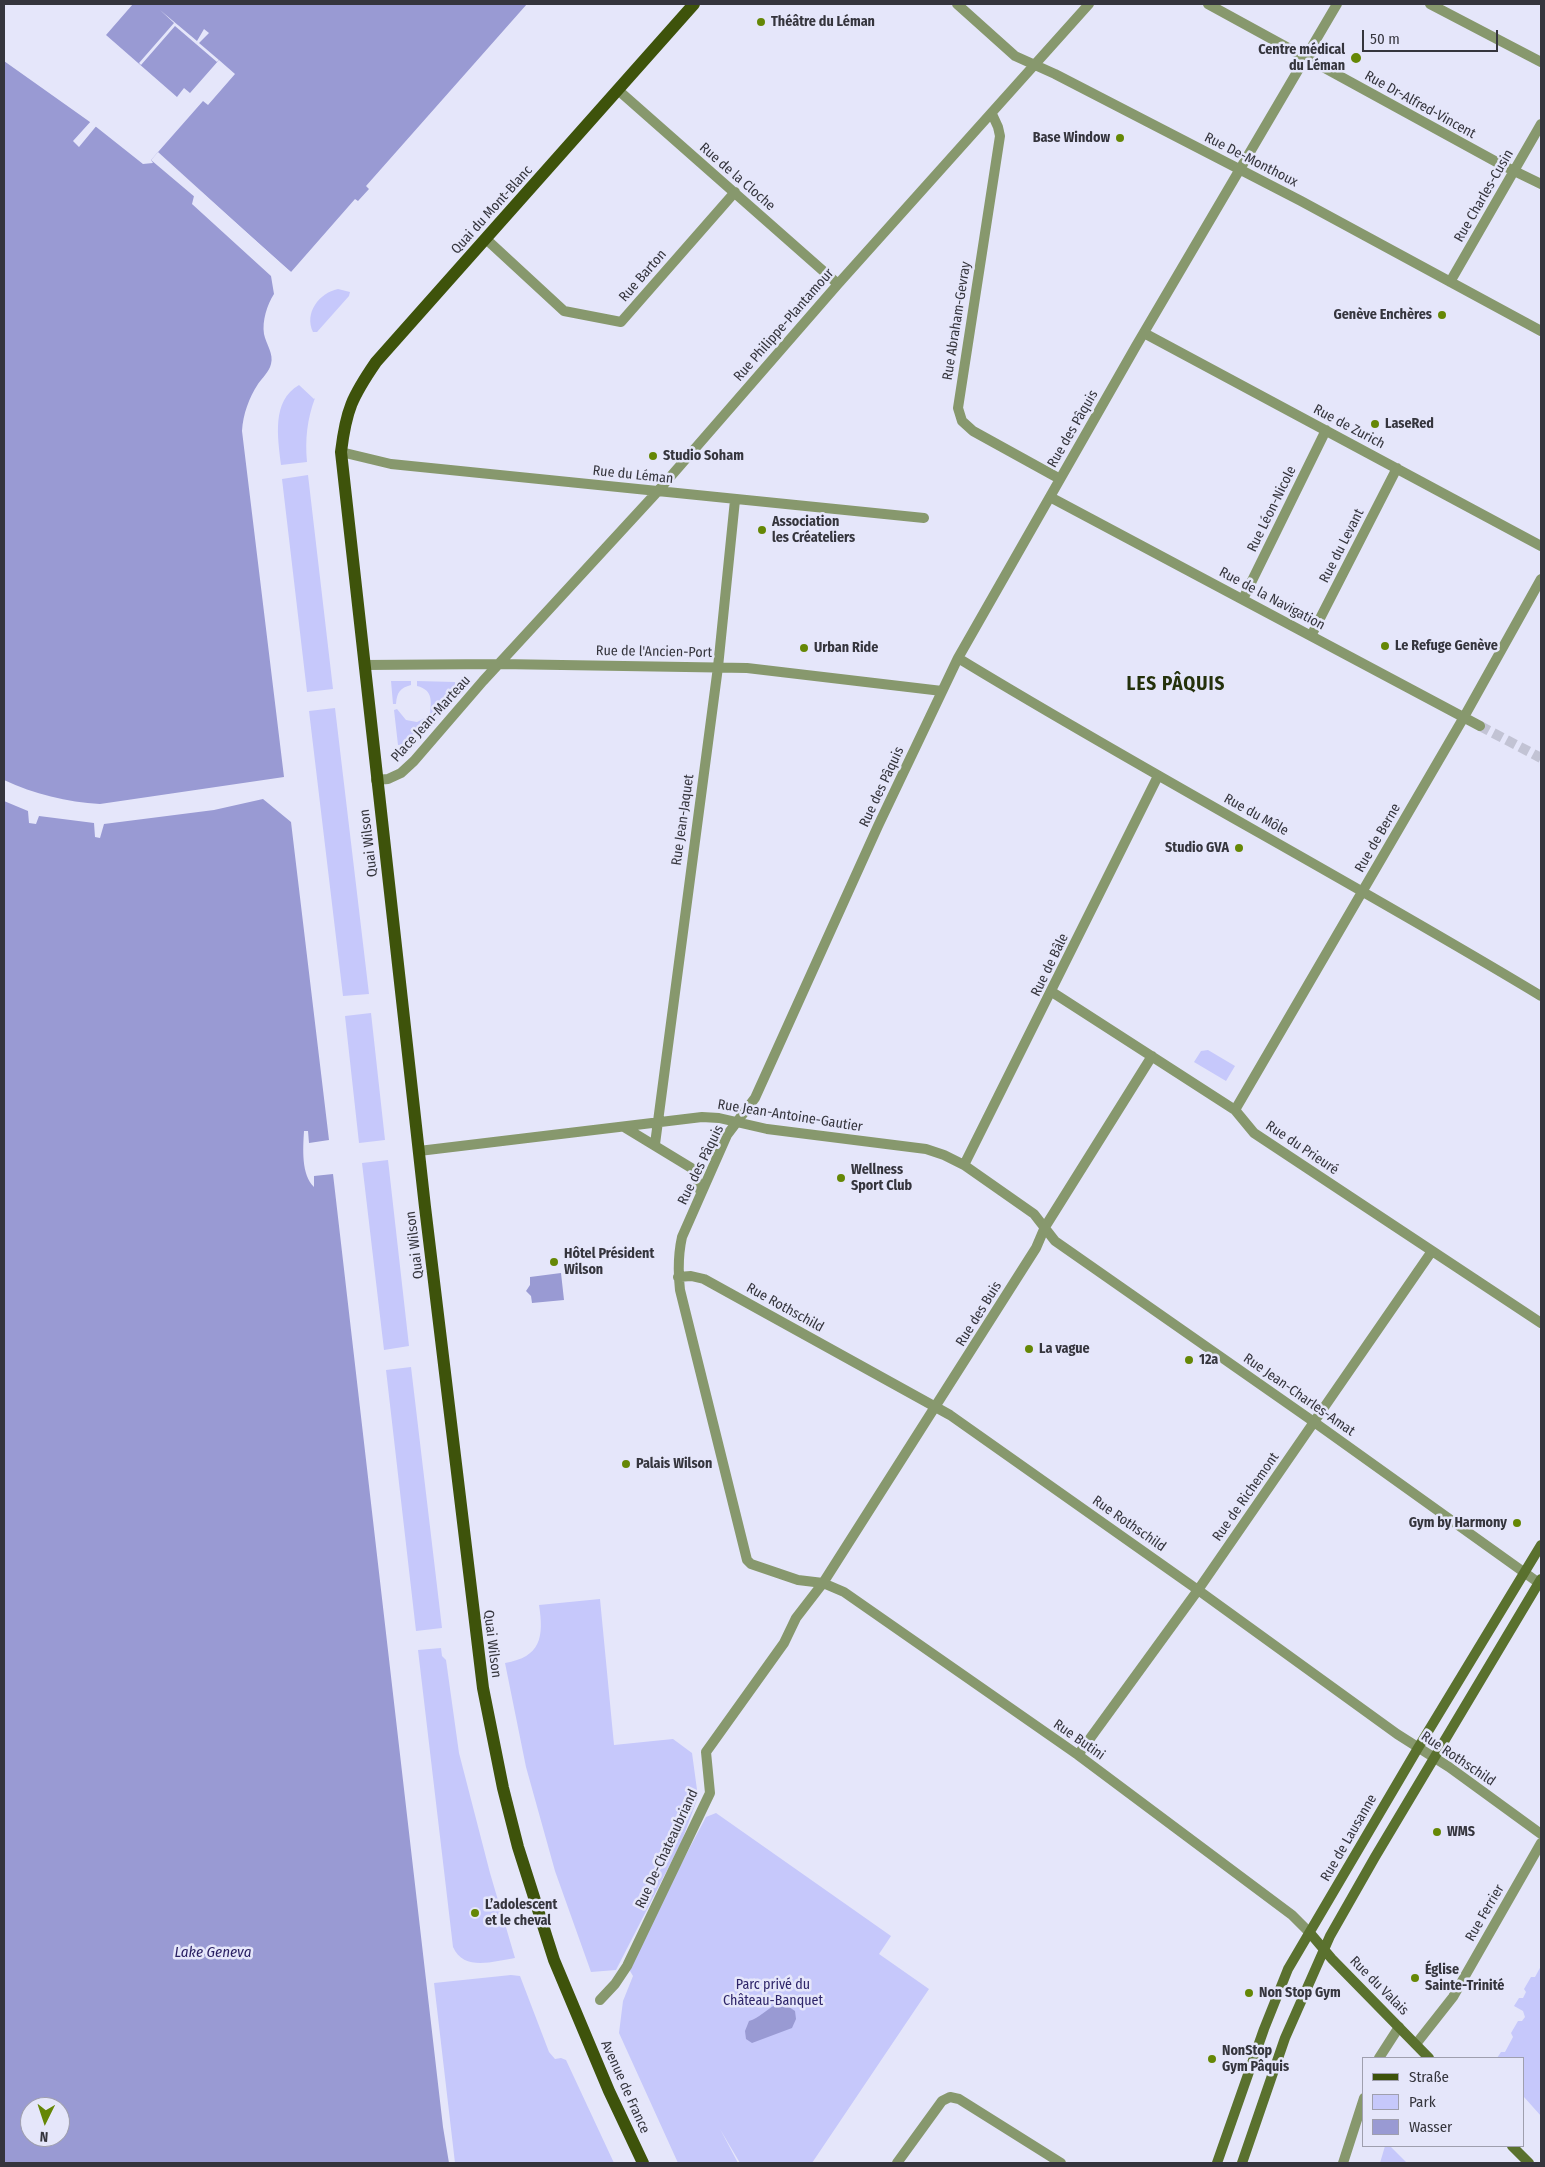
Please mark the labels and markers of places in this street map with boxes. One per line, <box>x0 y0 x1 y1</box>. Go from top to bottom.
place label: Théâtre du Léman <box>771 14 875 30</box>
marker: Théâtre du Léman <box>755 16 767 28</box>
place label: Centre médical du Léman <box>1258 42 1345 74</box>
marker: Centre médical du Léman <box>1349 51 1363 65</box>
place label: Base Window <box>1033 130 1110 146</box>
marker: Base Window <box>1114 132 1126 144</box>
place label: Genève Enchères <box>1334 307 1432 323</box>
marker: Genève Enchères <box>1436 309 1448 321</box>
place label: LaseRed <box>1385 416 1434 432</box>
marker: LaseRed <box>1369 418 1381 430</box>
place label: Studio Soham <box>663 448 744 464</box>
marker: Studio Soham <box>647 450 659 462</box>
place label: Association les Créateliers <box>772 514 855 546</box>
marker: Association les Créateliers <box>756 524 768 536</box>
place label: Le Refuge Genève <box>1395 638 1498 654</box>
place label: Urban Ride <box>814 640 878 656</box>
marker: Le Refuge Genève <box>1379 640 1391 652</box>
marker: Urban Ride <box>798 642 810 654</box>
place label: Studio GVA <box>1165 840 1229 856</box>
marker: Studio GVA <box>1233 842 1245 854</box>
place label: Wellness Sport Club <box>851 1162 912 1194</box>
marker: Wellness Sport Club <box>835 1172 847 1184</box>
place label: Hôtel Président Wilson <box>564 1246 654 1278</box>
marker: Hôtel Président Wilson <box>548 1256 560 1268</box>
place label: La vague <box>1039 1341 1090 1357</box>
marker: La vague <box>1023 1343 1035 1355</box>
place label: 12a <box>1199 1352 1218 1368</box>
marker: 12a <box>1183 1354 1195 1366</box>
place label: Palais Wilson <box>636 1456 712 1472</box>
marker: Palais Wilson <box>620 1458 632 1470</box>
place label: Gym by Harmony <box>1409 1515 1507 1531</box>
marker: Gym by Harmony <box>1511 1517 1523 1529</box>
place label: WMS <box>1447 1824 1475 1840</box>
marker: WMS <box>1431 1826 1443 1838</box>
place label: L’adolescent et le cheval <box>485 1897 557 1930</box>
marker: L’adolescent et le cheval <box>469 1907 481 1919</box>
place label: Église Sainte-Trinité <box>1425 1962 1504 1994</box>
marker: Église Sainte-Trinité <box>1409 1972 1421 1984</box>
place label: Non Stop Gym <box>1259 1985 1341 2001</box>
marker: Non Stop Gym <box>1243 1987 1255 1999</box>
place label: NonStop Gym Pâquis <box>1222 2043 1289 2076</box>
marker: NonStop Gym Pâquis <box>1206 2053 1218 2065</box>

